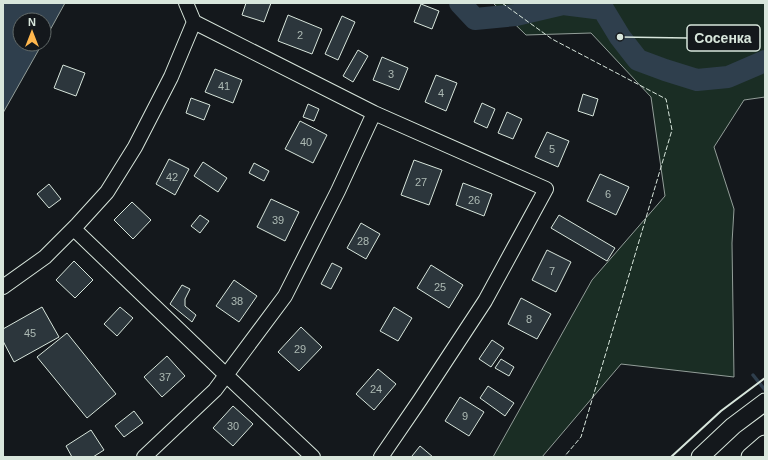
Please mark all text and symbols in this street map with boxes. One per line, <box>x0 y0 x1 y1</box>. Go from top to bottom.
north arrow <box>12 12 52 52</box>
text: N <box>28 16 36 28</box>
callout: Сосенка <box>687 25 760 51</box>
house number: 2 <box>297 29 303 41</box>
text: Сосенка <box>694 30 752 46</box>
house number: 3 <box>388 68 394 80</box>
house number: 41 <box>218 80 230 92</box>
house number: 4 <box>438 87 444 99</box>
house number: 40 <box>300 136 312 148</box>
house number: 5 <box>549 143 555 155</box>
house number: 42 <box>166 171 178 183</box>
house number: 27 <box>415 176 427 188</box>
house number: 6 <box>605 188 611 200</box>
house number: 26 <box>468 194 480 206</box>
house number: 39 <box>272 214 284 226</box>
house number: 28 <box>357 235 369 247</box>
house number: 7 <box>549 265 555 277</box>
house number: 25 <box>434 281 446 293</box>
house number: 38 <box>231 295 243 307</box>
house number: 8 <box>526 313 532 325</box>
house number: 45 <box>24 327 36 339</box>
house number: 29 <box>294 343 306 355</box>
house number: 37 <box>159 371 171 383</box>
house number: 24 <box>370 383 382 395</box>
house number: 9 <box>462 410 468 422</box>
house number: 30 <box>227 420 239 432</box>

